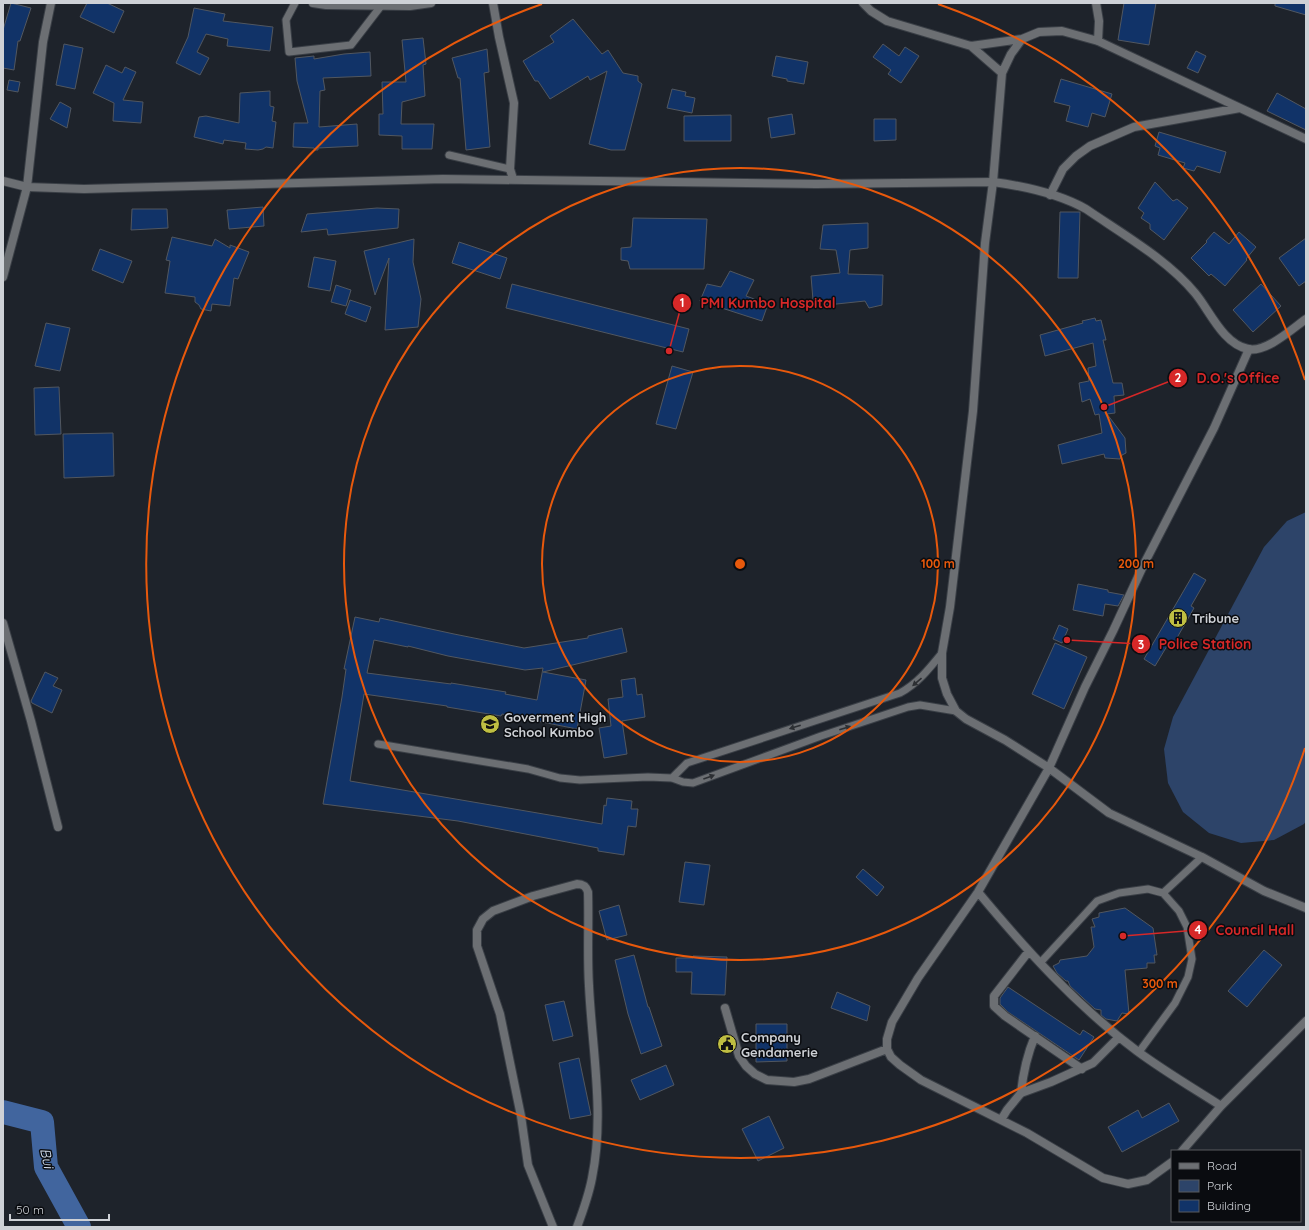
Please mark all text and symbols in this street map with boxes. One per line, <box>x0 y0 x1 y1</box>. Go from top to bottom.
callout: PMI Kumbo Hospital <box>672 290 843 316</box>
text: PMI Kumbo Hospital <box>700 294 836 312</box>
text: 1 <box>680 295 684 310</box>
callout: D.O.'s Office <box>1168 365 1287 391</box>
text: D.O.'s Office <box>1197 369 1279 387</box>
text: 2 <box>1175 370 1182 385</box>
text: 100 m <box>921 556 955 571</box>
text: 200 m <box>1118 556 1154 571</box>
centre of rings <box>733 557 747 571</box>
building icon: Tribune <box>1167 607 1189 629</box>
place label: Tribune <box>1192 610 1240 626</box>
callout: Police Station <box>1131 631 1259 657</box>
text: Police Station <box>1159 635 1251 653</box>
text: 3 <box>1138 637 1144 652</box>
one-way arrow <box>911 677 922 686</box>
place label: Goverment High School Kumbo <box>504 709 606 740</box>
school or university icon: Goverment High School Kumbo <box>479 713 501 735</box>
one-way arrow <box>789 724 801 730</box>
one-way arrow <box>839 725 851 731</box>
one-way arrow <box>704 773 716 779</box>
callout: Council Hall <box>1188 917 1302 943</box>
text: Council Hall <box>1216 921 1294 939</box>
text: 4 <box>1194 922 1202 937</box>
text: 300 m <box>1142 976 1178 991</box>
place label: Company Gendamerie <box>741 1029 818 1060</box>
public building icon: Company Gendamerie <box>716 1033 738 1055</box>
water label: Bui <box>36 1146 58 1172</box>
legend <box>1171 1150 1301 1222</box>
text: Road <box>1207 1158 1237 1173</box>
text: Park <box>1207 1178 1232 1193</box>
scale bar <box>10 1196 109 1222</box>
text: Building <box>1207 1198 1251 1213</box>
text: 50 m <box>16 1202 44 1217</box>

